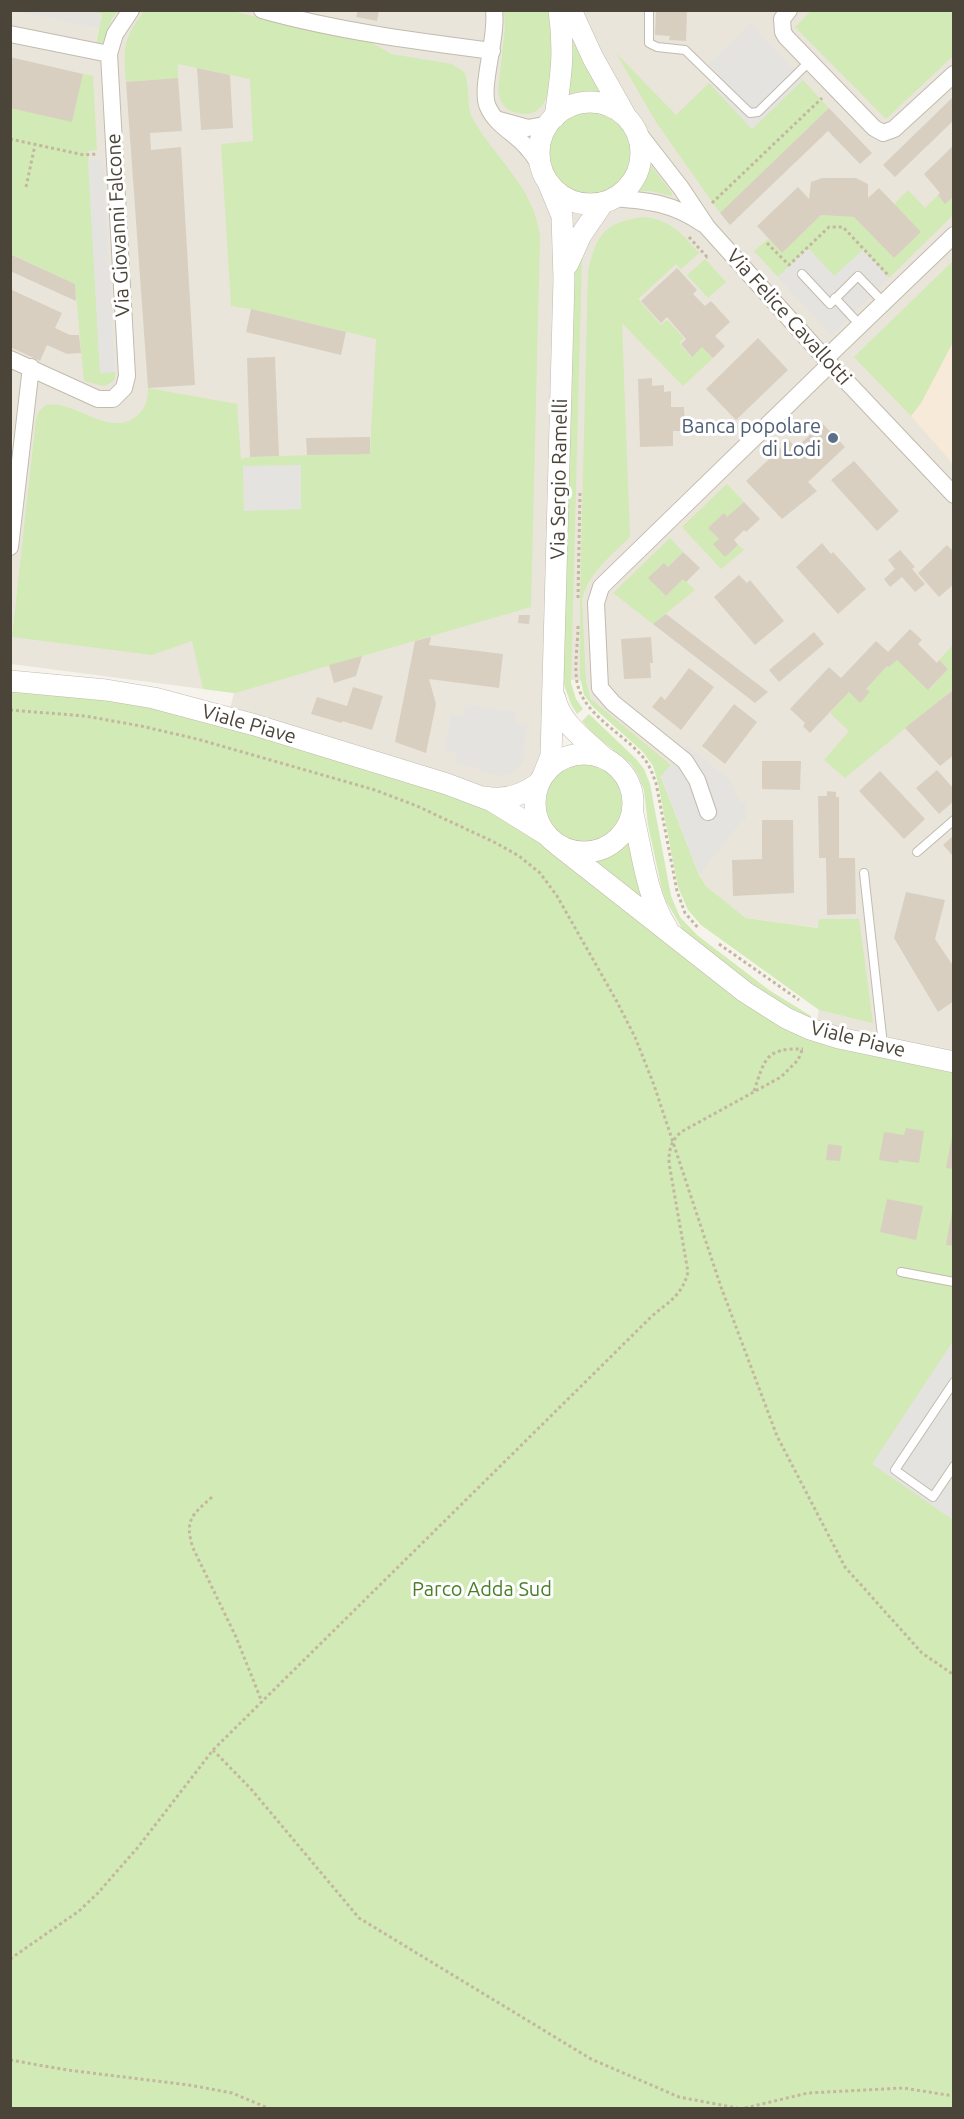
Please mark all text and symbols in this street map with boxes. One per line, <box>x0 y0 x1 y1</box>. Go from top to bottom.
street label: Via Giovanni Falcone <box>101 133 135 317</box>
street label: Via Felice Cavallotti <box>722 244 856 390</box>
street label: Via Sergio Ramelli <box>546 398 572 560</box>
place label: Banca popolare di Lodi <box>682 414 821 461</box>
marker: Banca popolare di Lodi <box>826 431 840 445</box>
street label: Viale Piave <box>199 699 299 749</box>
street label: Viale Piave <box>808 1016 908 1062</box>
park label: Parco Adda Sud <box>412 1577 552 1601</box>

